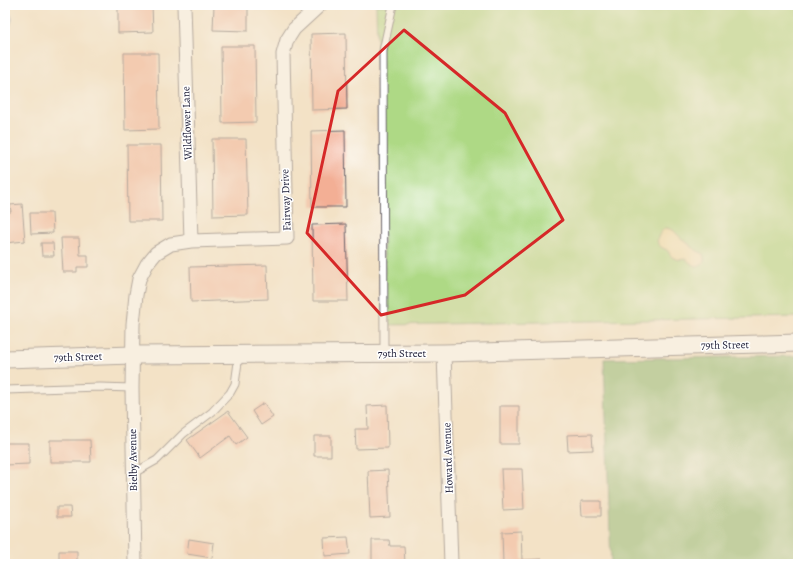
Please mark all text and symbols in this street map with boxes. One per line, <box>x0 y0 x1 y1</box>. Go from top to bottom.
street label: Wildflower Lane <box>178 86 196 161</box>
street label: Fairway Drive <box>277 169 295 231</box>
street label: 79th Street <box>701 337 750 353</box>
street label: 79th Street <box>378 346 427 361</box>
street label: 79th Street <box>54 349 103 365</box>
street label: Howard Avenue <box>439 422 457 494</box>
street label: Bielby Avenue <box>125 429 141 491</box>

